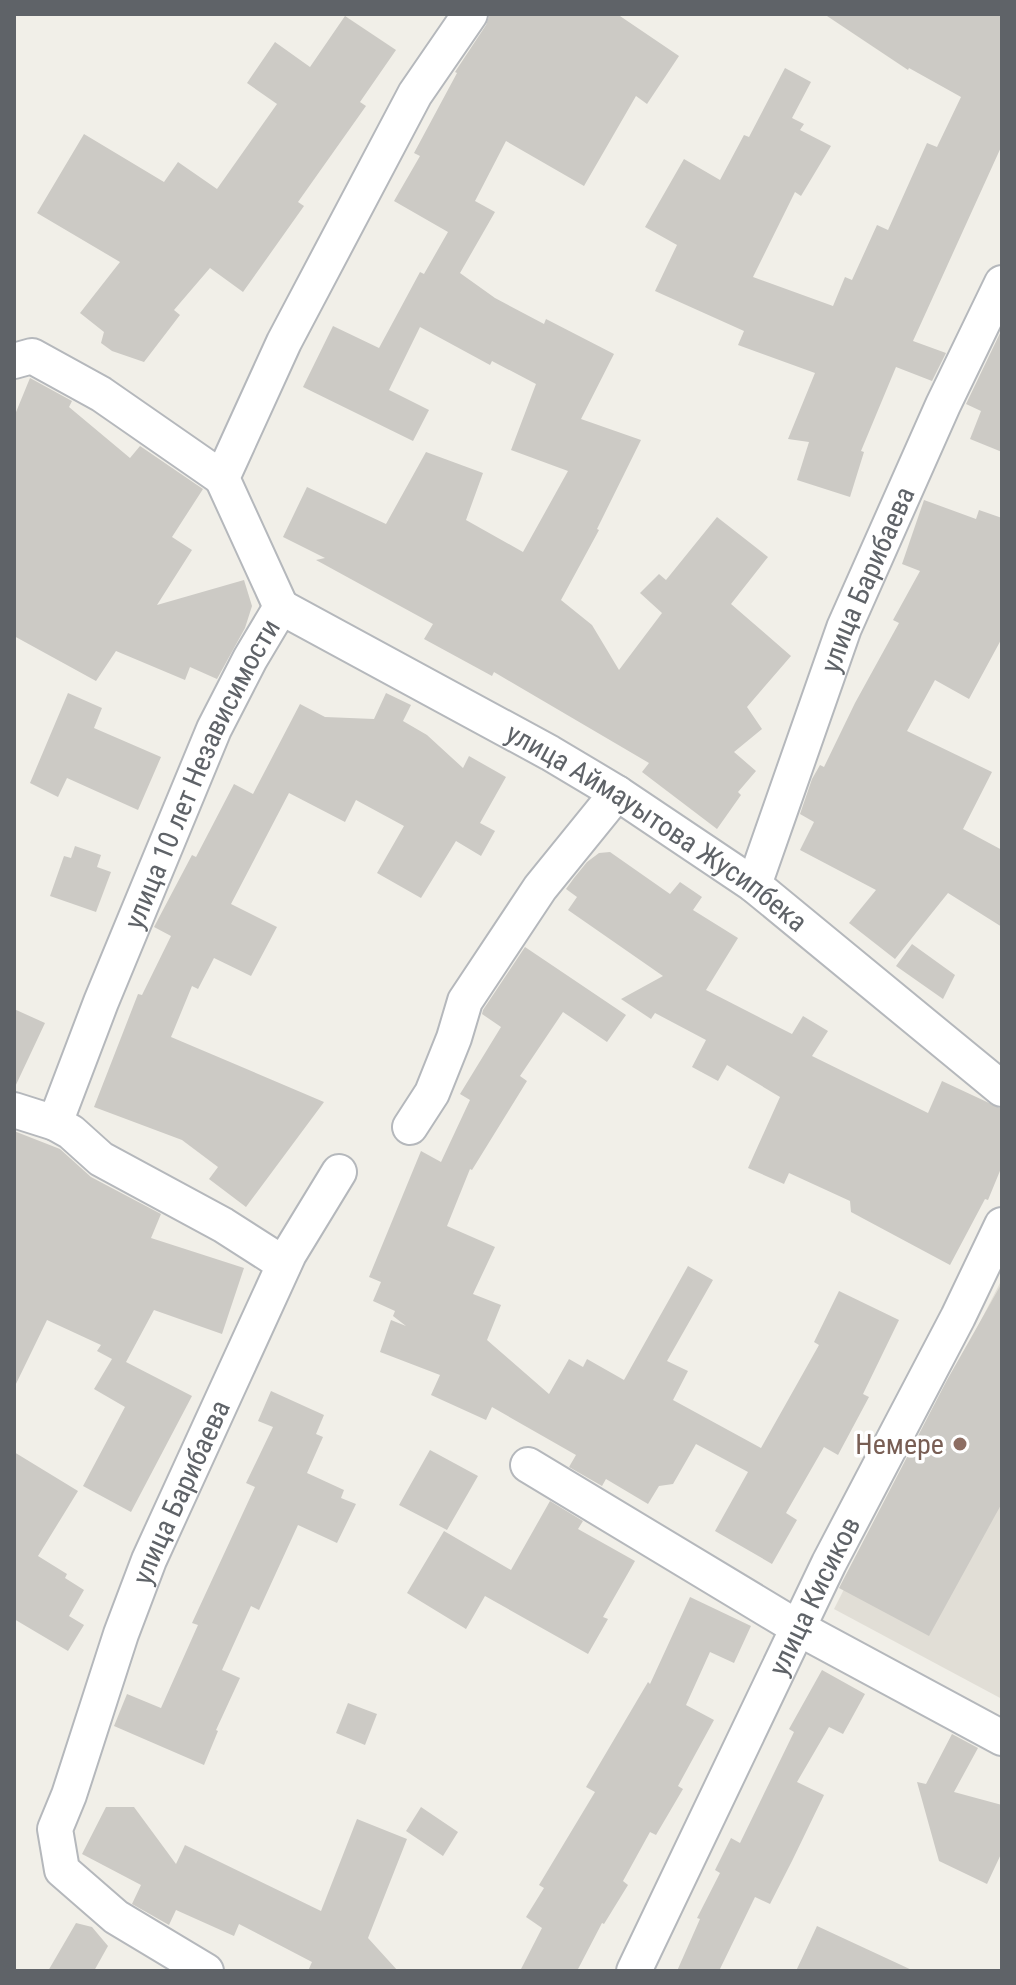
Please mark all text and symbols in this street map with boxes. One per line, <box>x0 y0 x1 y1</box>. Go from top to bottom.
street label: улица Барибаева <box>814 482 922 677</box>
street label: улица 10 лет Независимости <box>117 613 287 934</box>
street label: улица Аймауытова Жусипбека <box>500 716 814 939</box>
street label: улица Барибаева <box>125 1395 237 1589</box>
place label: Немере <box>855 1428 944 1461</box>
marker: Немере <box>951 1435 969 1453</box>
street label: улица Кисиков <box>762 1511 867 1681</box>

